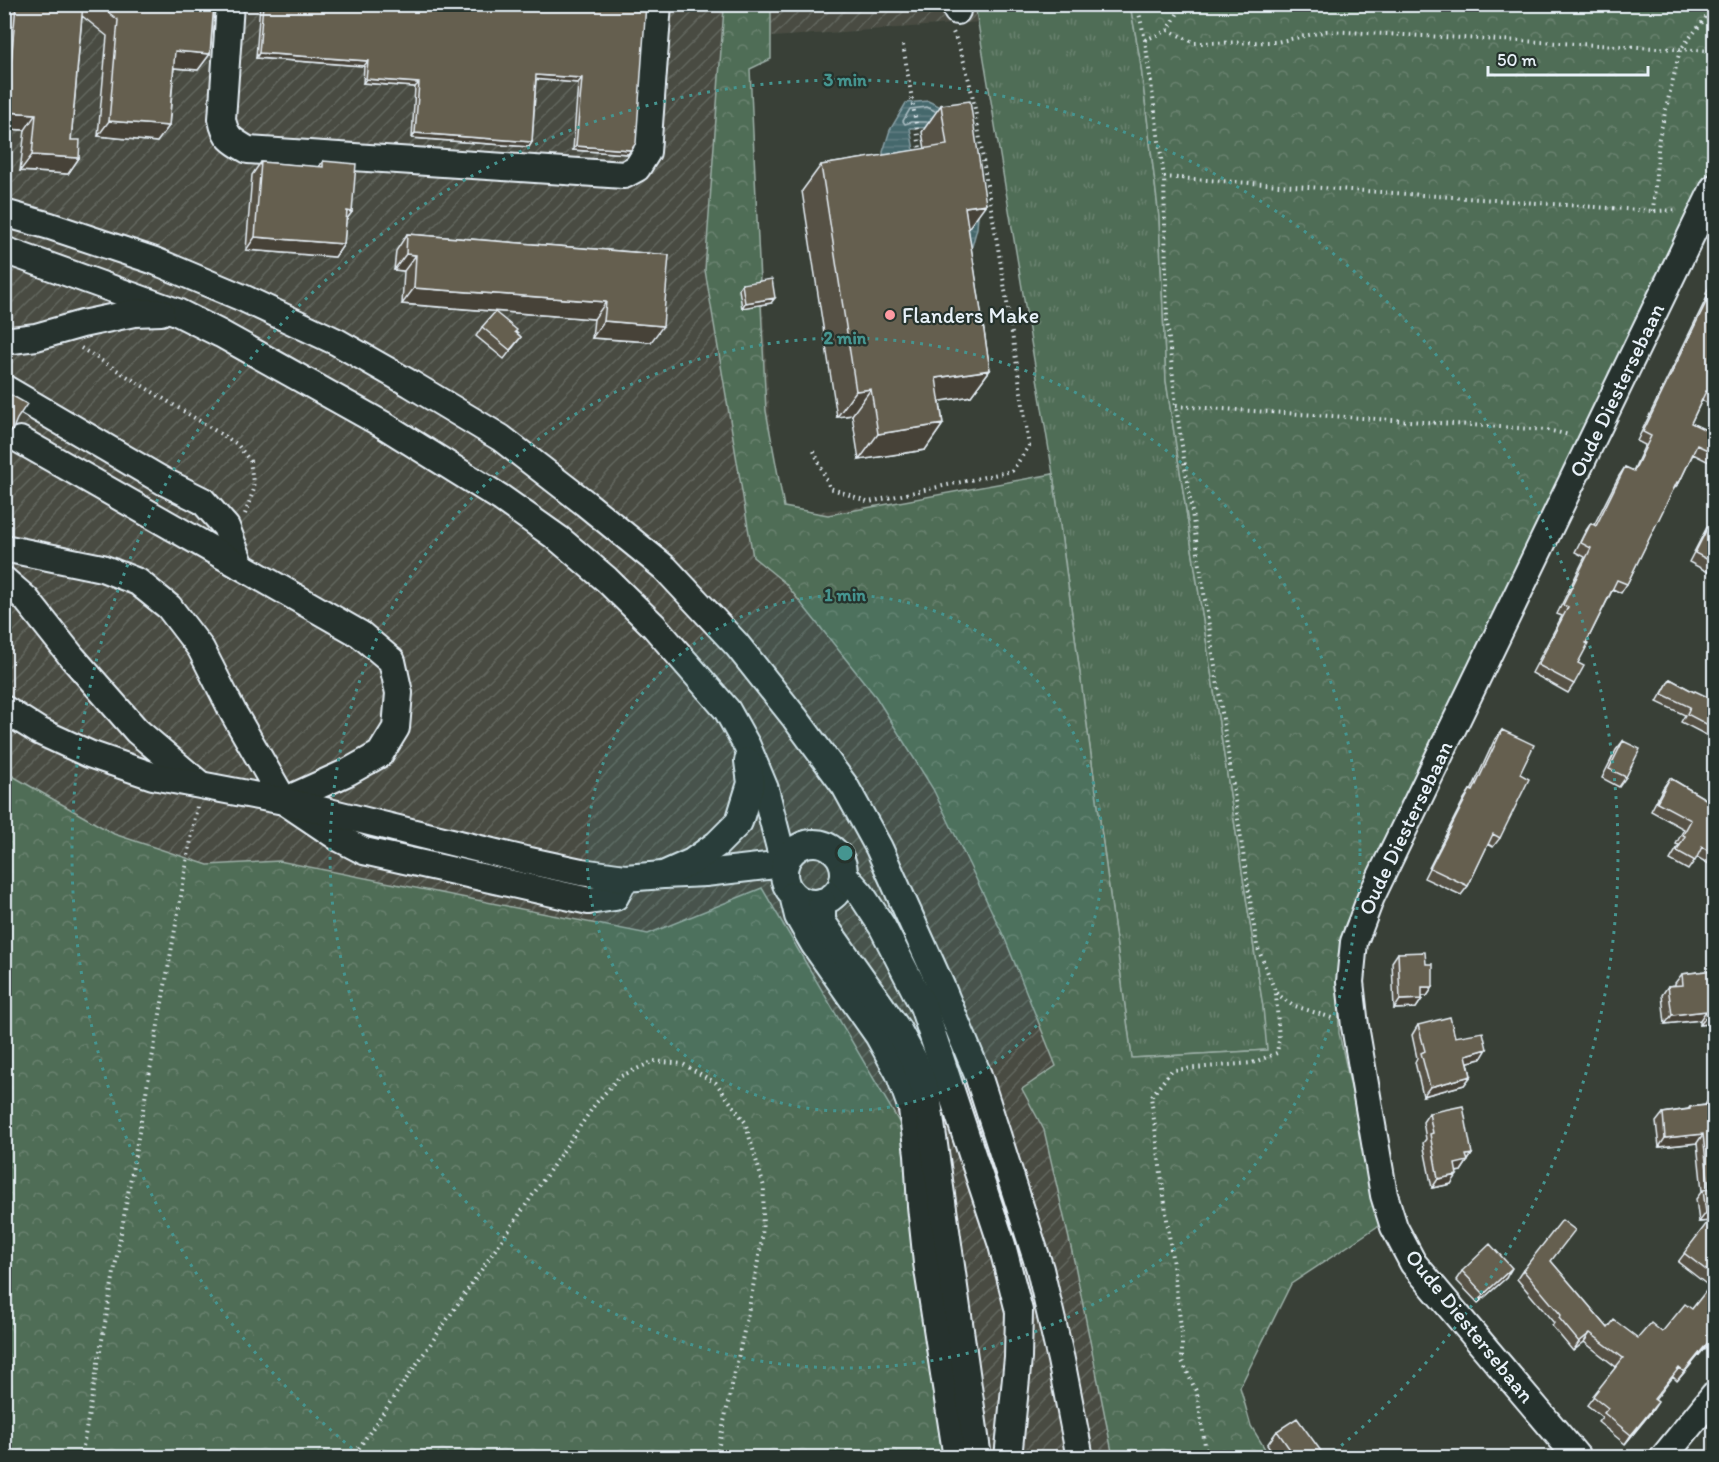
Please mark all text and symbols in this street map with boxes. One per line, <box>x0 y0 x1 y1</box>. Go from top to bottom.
scale bar <box>1488 39 1648 77</box>
text: 50 m <box>1497 49 1537 71</box>
text: 3 min <box>823 69 867 91</box>
street label: Oude Diestersebaan <box>1563 298 1670 481</box>
place label: Flanders Make <box>902 302 1039 329</box>
marker: Flanders Make <box>883 308 897 322</box>
text: 2 min <box>824 327 867 349</box>
text: 1 min <box>824 584 866 606</box>
street label: Oude Diestersebaan <box>1352 735 1458 918</box>
centre of rings <box>835 843 855 863</box>
street label: Oude Diestersebaan <box>1400 1244 1541 1409</box>

